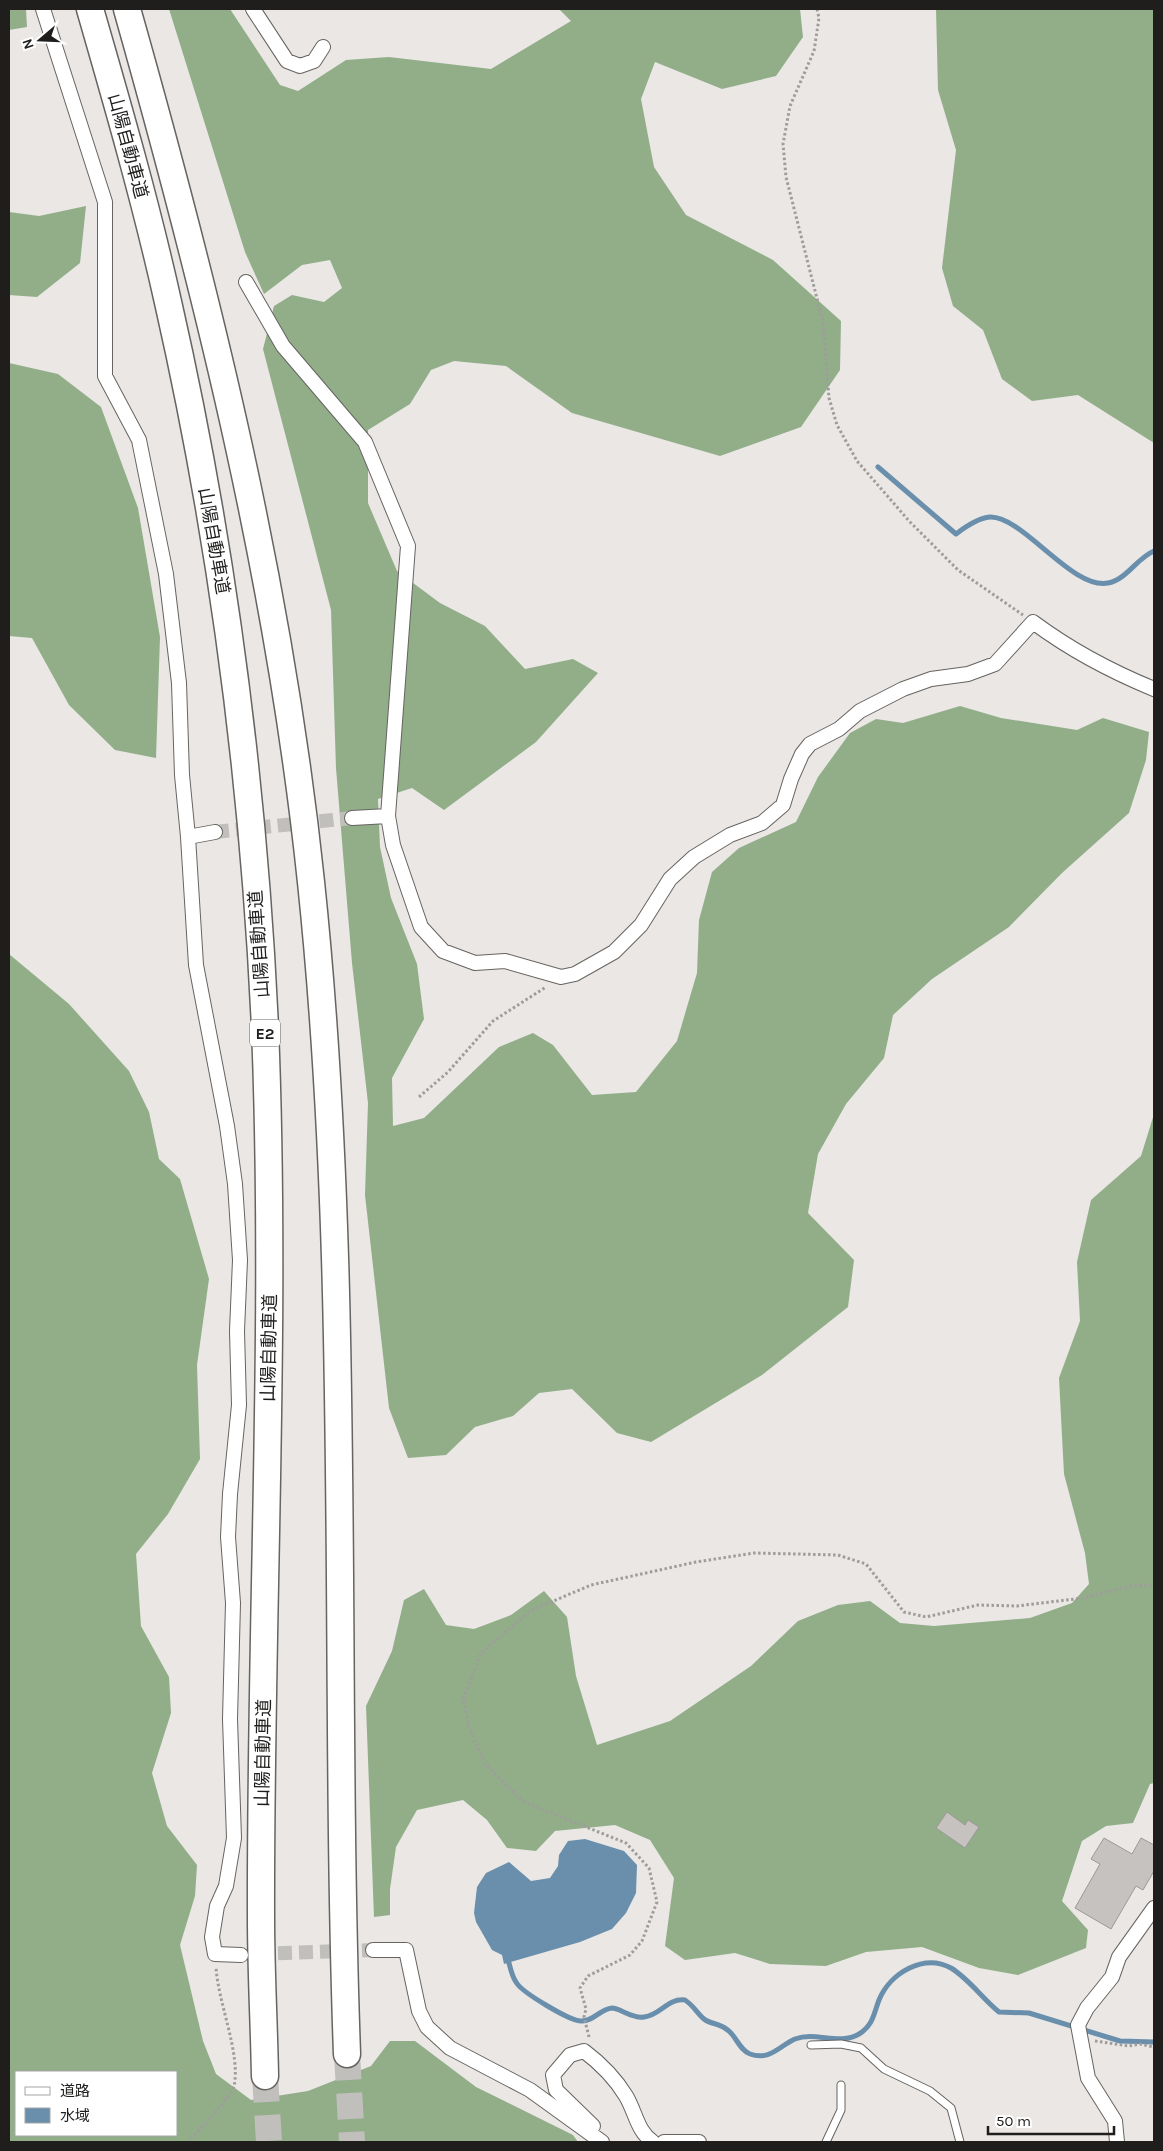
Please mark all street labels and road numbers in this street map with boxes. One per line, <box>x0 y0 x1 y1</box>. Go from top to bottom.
street label: 山陽自動車道 <box>103 91 153 201</box>
street label: 山陽自動車道 <box>194 486 234 596</box>
street label: 山陽自動車道 <box>244 889 274 999</box>
road number: E2 <box>250 1020 280 1046</box>
street label: 山陽自動車道 <box>257 1294 281 1402</box>
street label: 山陽自動車道 <box>251 1699 275 1807</box>

